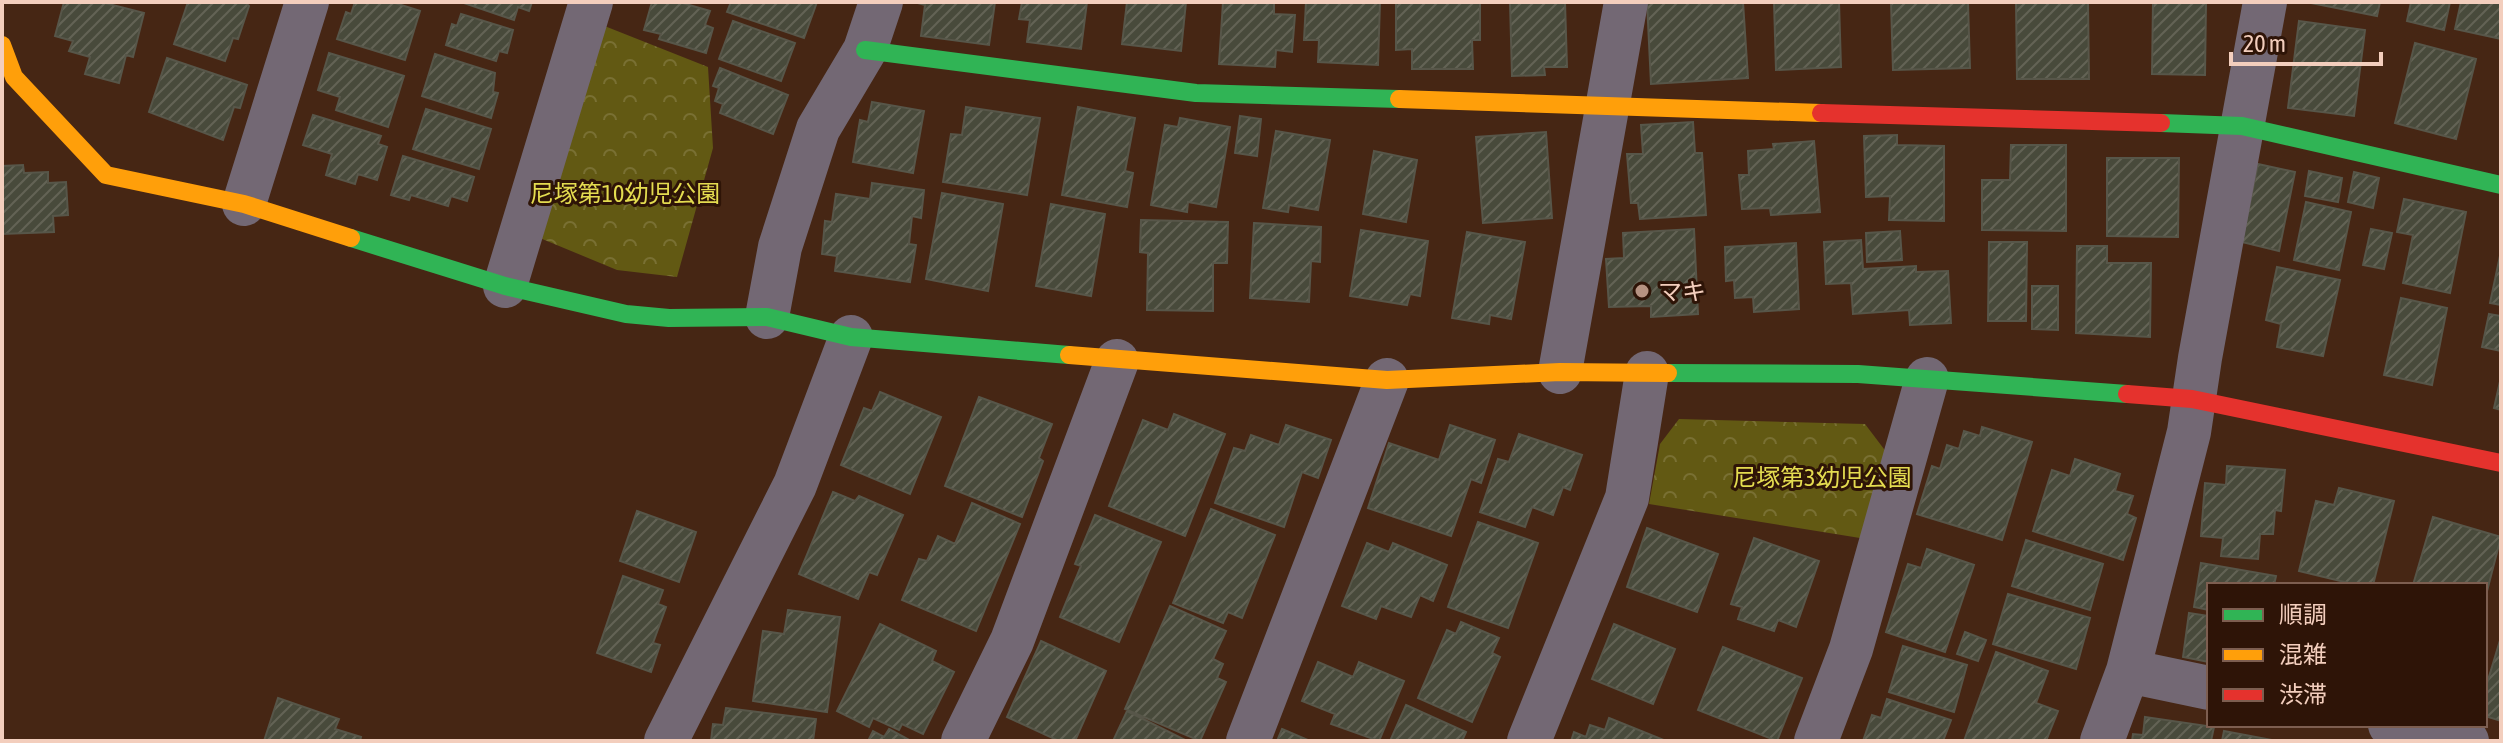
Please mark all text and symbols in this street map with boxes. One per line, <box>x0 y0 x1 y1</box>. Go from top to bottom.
scale bar <box>2231 16 2381 66</box>
text: 20 m <box>2243 30 2286 57</box>
park label: 尼塚第10幼児公園 <box>530 180 720 207</box>
place label: マキ <box>1658 278 1706 305</box>
marker: マキ <box>1633 282 1651 300</box>
park label: 尼塚第3幼児公園 <box>1732 464 1912 491</box>
legend <box>2207 583 2487 727</box>
text: 順調 <box>2279 601 2327 628</box>
text: 混雑 <box>2279 641 2327 668</box>
text: 渋滞 <box>2279 681 2327 708</box>

